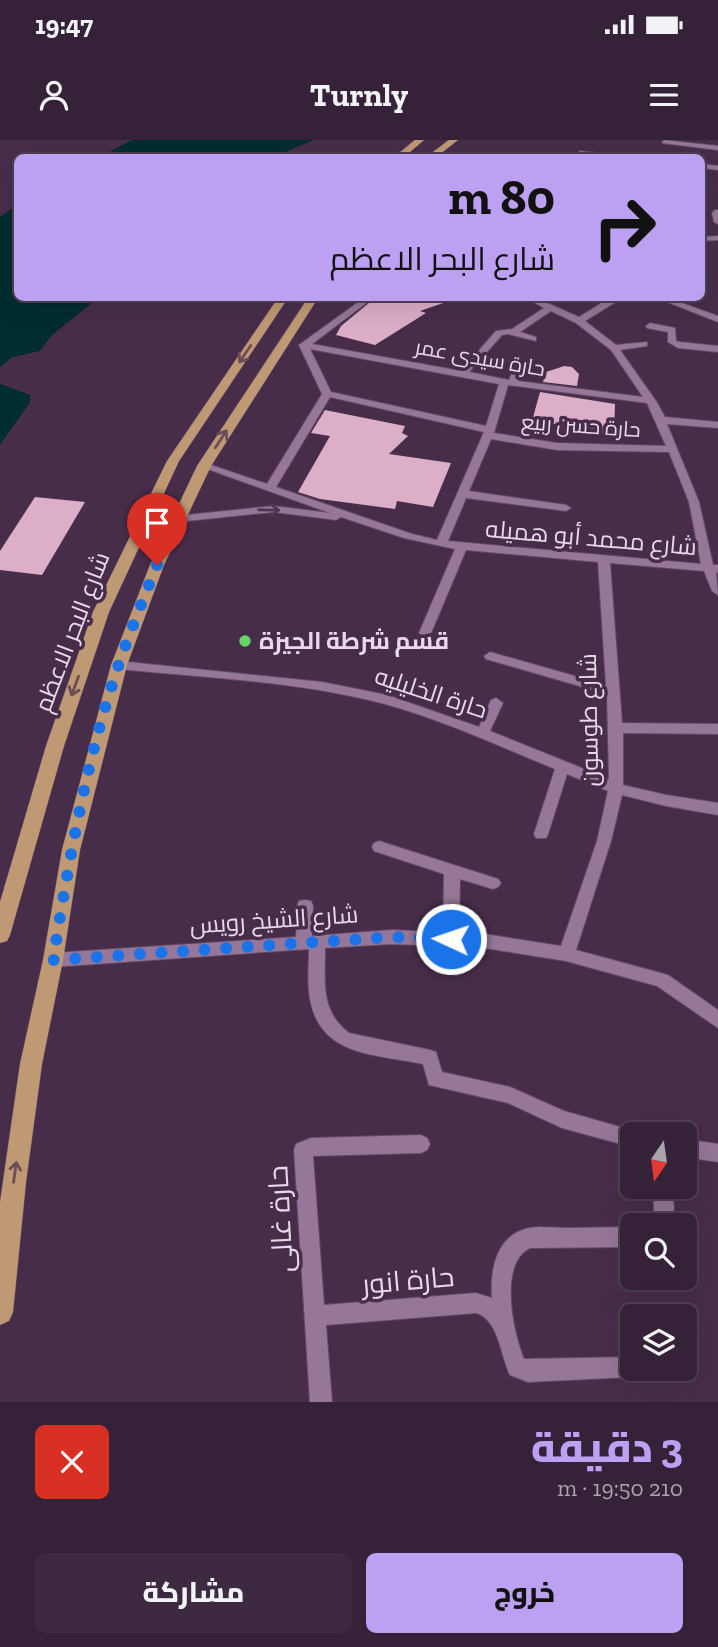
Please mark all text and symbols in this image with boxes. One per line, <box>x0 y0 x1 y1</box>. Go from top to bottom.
text: 19:47 <box>35 9 93 41</box>
icon: person <box>35 76 73 114</box>
text: Turnly <box>310 76 408 114</box>
icon: menu <box>645 76 683 114</box>
text: 80 m <box>448 168 555 227</box>
icon: right <box>579 182 670 273</box>
text: شارع البحر الاعظم <box>330 240 555 278</box>
street label: حارة سيدى عمر <box>412 334 547 382</box>
one-way arrow <box>238 344 252 363</box>
street label: حارة حسن ربيع <box>520 409 642 444</box>
one-way arrow <box>214 430 229 449</box>
pin <box>127 493 187 565</box>
one-way arrow <box>257 503 280 517</box>
icon: arrive <box>138 504 176 542</box>
street label: شارع محمد أبو هميله <box>484 513 698 563</box>
street label: شارع البحر الاعظم <box>28 548 117 717</box>
place label: قسم شرطة الجيزة <box>259 626 449 657</box>
marker: قسم شرطة الجيزة <box>237 633 253 649</box>
street label: شارع طوسون <box>573 653 606 787</box>
street label: حارة الخليليه <box>371 661 491 724</box>
one-way arrow <box>68 674 80 696</box>
street label: شارع الشيخ رويس <box>189 899 359 942</box>
position arrow <box>414 902 488 976</box>
north arrow <box>620 1122 696 1199</box>
map controls <box>620 1122 697 1381</box>
one-way arrow <box>9 1161 22 1183</box>
street label: حارة غالى <box>261 1165 300 1273</box>
button: search <box>620 1213 697 1290</box>
street label: حارة انور <box>359 1260 456 1301</box>
button: layers <box>620 1304 697 1381</box>
text: 3 دقيقة <box>531 1422 683 1473</box>
button: close <box>35 1425 109 1499</box>
text: 210 m · 19:50 <box>557 1474 683 1502</box>
button: مشاركة <box>35 1553 352 1633</box>
button: خروج <box>366 1553 683 1633</box>

